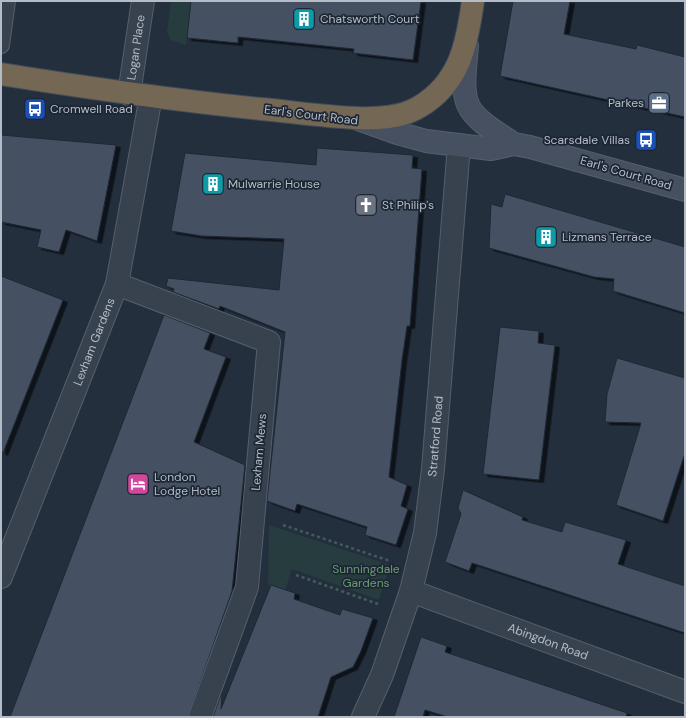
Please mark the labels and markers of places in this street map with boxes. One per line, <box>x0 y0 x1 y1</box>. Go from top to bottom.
building icon: Chatsworth Court <box>291 6 317 32</box>
place label: Chatsworth Court <box>320 11 420 27</box>
office icon: Parkes <box>646 90 672 116</box>
place label: Parkes <box>608 95 644 111</box>
bus stop icon: Cromwell Road <box>22 96 48 122</box>
place label: Cromwell Road <box>50 101 133 117</box>
bus stop icon: Scarsdale Villas <box>633 127 659 153</box>
place label: Scarsdale Villas <box>544 132 630 148</box>
building icon: Mulwarrie House <box>200 171 226 197</box>
place label: Mulwarrie House <box>228 176 320 192</box>
church icon: St Philip's <box>353 192 379 218</box>
place label: St Philip's <box>382 197 434 213</box>
building icon: Lizmans Terrace <box>533 224 559 250</box>
place label: Lizmans Terrace <box>562 229 652 245</box>
place label: London Lodge Hotel <box>154 469 220 499</box>
hotel icon: London Lodge Hotel <box>125 471 151 497</box>

